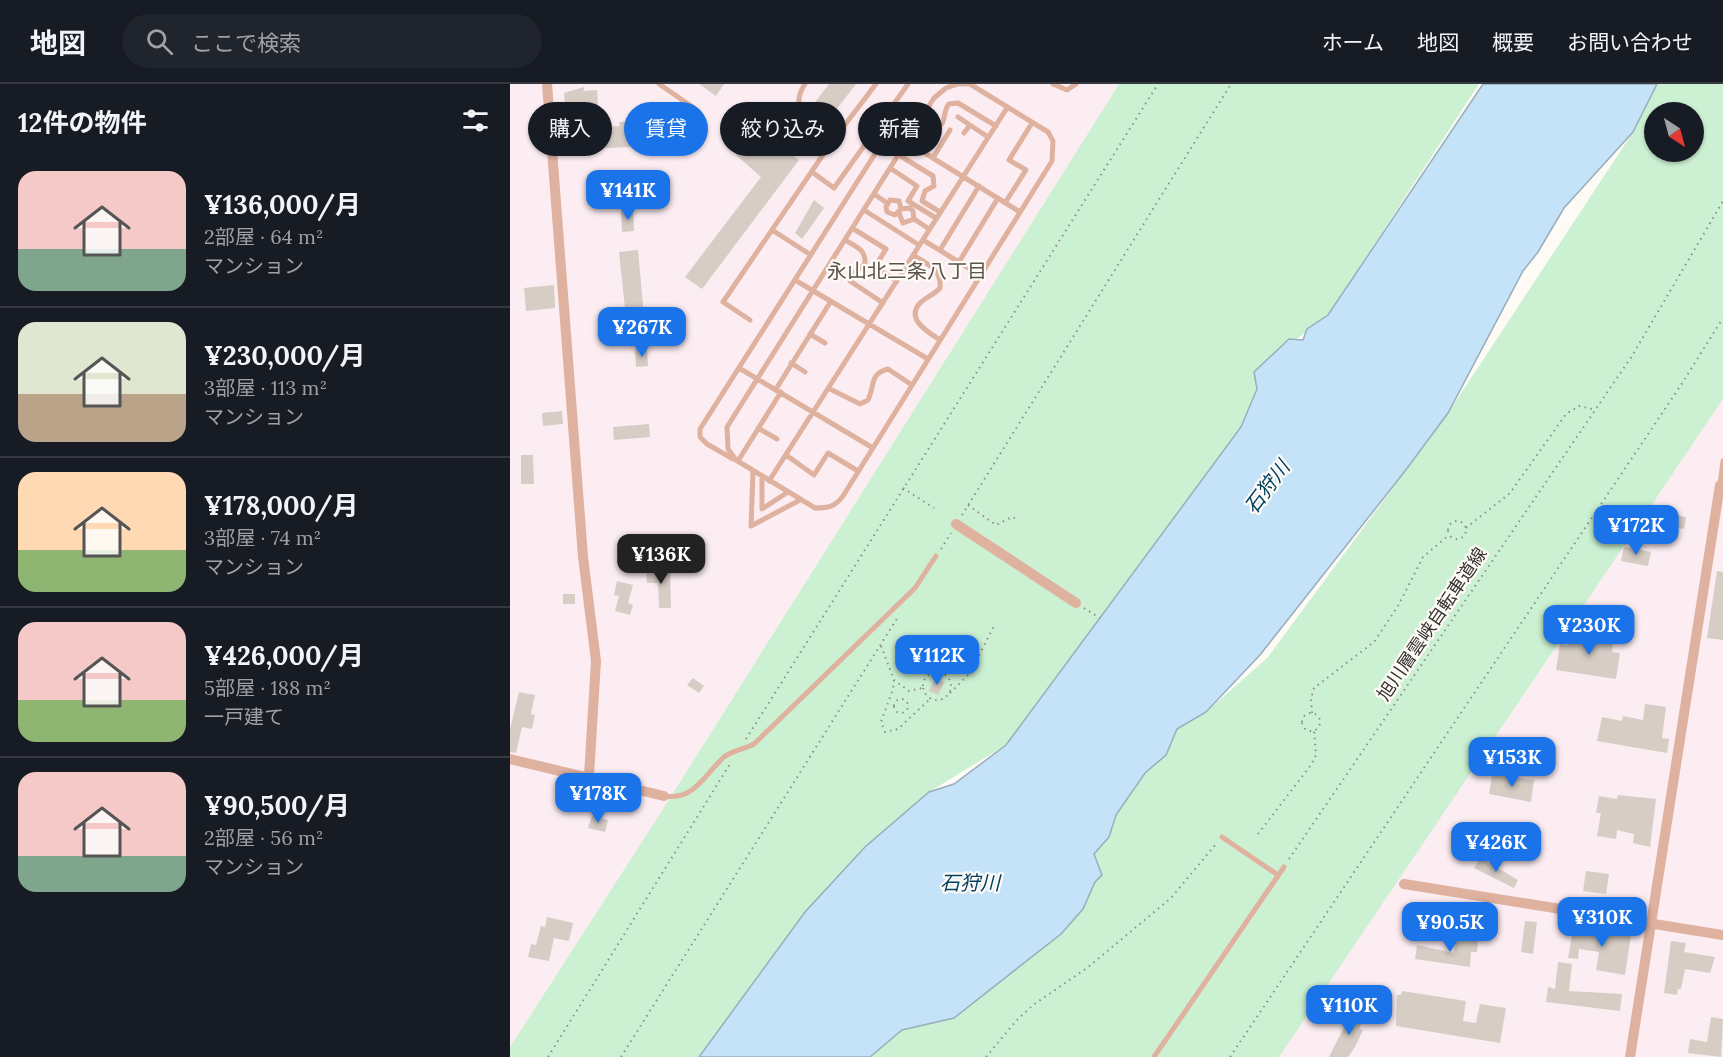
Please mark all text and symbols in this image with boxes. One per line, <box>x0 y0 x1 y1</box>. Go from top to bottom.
search box <box>122 14 542 68</box>
text: 地図 <box>30 25 86 61</box>
icon: search <box>143 25 176 58</box>
text: ここで検索 <box>191 29 301 57</box>
text: ホーム <box>1322 29 1384 56</box>
text: 地図 <box>1417 29 1459 56</box>
text: 概要 <box>1492 29 1534 56</box>
text: お問い合わせ <box>1567 29 1693 56</box>
chip: 購入 <box>528 102 612 156</box>
chip: 賃貸 <box>624 102 708 156</box>
chip: 絞り込み <box>720 102 846 156</box>
chip: 新着 <box>858 102 942 156</box>
north arrow <box>1644 102 1704 162</box>
map controls <box>1644 102 1704 162</box>
icon: filters <box>459 104 492 137</box>
text: 12件の物件 <box>18 106 146 139</box>
pin: ¥141K <box>586 170 670 221</box>
text: ¥141K <box>600 177 656 202</box>
text: ¥136,000/月 <box>204 188 361 221</box>
icon: home <box>66 195 138 267</box>
text: 2部屋 · 64 m² <box>204 224 324 249</box>
text: マンション <box>204 253 304 278</box>
district label: 永山北三条八丁目 <box>827 258 987 283</box>
pin: ¥267K <box>600 307 684 358</box>
text: ¥267K <box>612 314 672 339</box>
text: ¥230,000/月 <box>204 339 366 372</box>
icon: home <box>66 346 138 418</box>
text: 3部屋 · 113 m² <box>204 375 327 400</box>
text: マンション <box>204 404 304 429</box>
water label: 石狩川 <box>1239 454 1296 518</box>
text: ¥178,000/月 <box>204 489 359 522</box>
icon: home <box>66 496 138 568</box>
pin: ¥172K <box>1594 505 1678 556</box>
text: ¥172K <box>1608 512 1664 537</box>
text: 3部屋 · 74 m² <box>204 525 321 550</box>
pin: ¥136K <box>619 534 703 585</box>
text: ¥136K <box>631 541 691 566</box>
street label: 旭川層雲峡自転車道線 <box>1372 543 1491 705</box>
text: マンション <box>204 554 304 579</box>
pin: ¥230K <box>1547 605 1631 656</box>
text: ¥230K <box>1557 612 1621 637</box>
pin: ¥112K <box>895 635 979 686</box>
text: ¥426,000/月 <box>204 639 364 672</box>
text: ¥112K <box>909 642 965 667</box>
icon: home <box>66 646 138 718</box>
text: 5部屋 · 188 m² <box>204 675 331 700</box>
text: 一戸建て <box>204 704 284 729</box>
pin: ¥153K <box>1470 737 1554 788</box>
text: ¥153K <box>1483 744 1541 769</box>
pin: ¥178K <box>556 773 640 824</box>
text: ¥178K <box>569 780 627 805</box>
text: ¥90,500/月 <box>204 789 350 822</box>
icon: home <box>66 796 138 868</box>
pin: ¥426K <box>1454 822 1538 873</box>
text: 2部屋 · 56 m² <box>204 825 324 850</box>
text: ¥426K <box>1465 829 1527 854</box>
text: マンション <box>204 854 304 879</box>
water label: 石狩川 <box>940 870 1002 895</box>
pin: ¥310K <box>1560 897 1644 948</box>
pin: ¥90.5K <box>1401 902 1499 953</box>
text: ¥310K <box>1572 904 1632 929</box>
text: ¥90.5K <box>1416 909 1484 934</box>
pin: ¥110K <box>1307 985 1391 1036</box>
text: ¥110K <box>1320 992 1378 1017</box>

